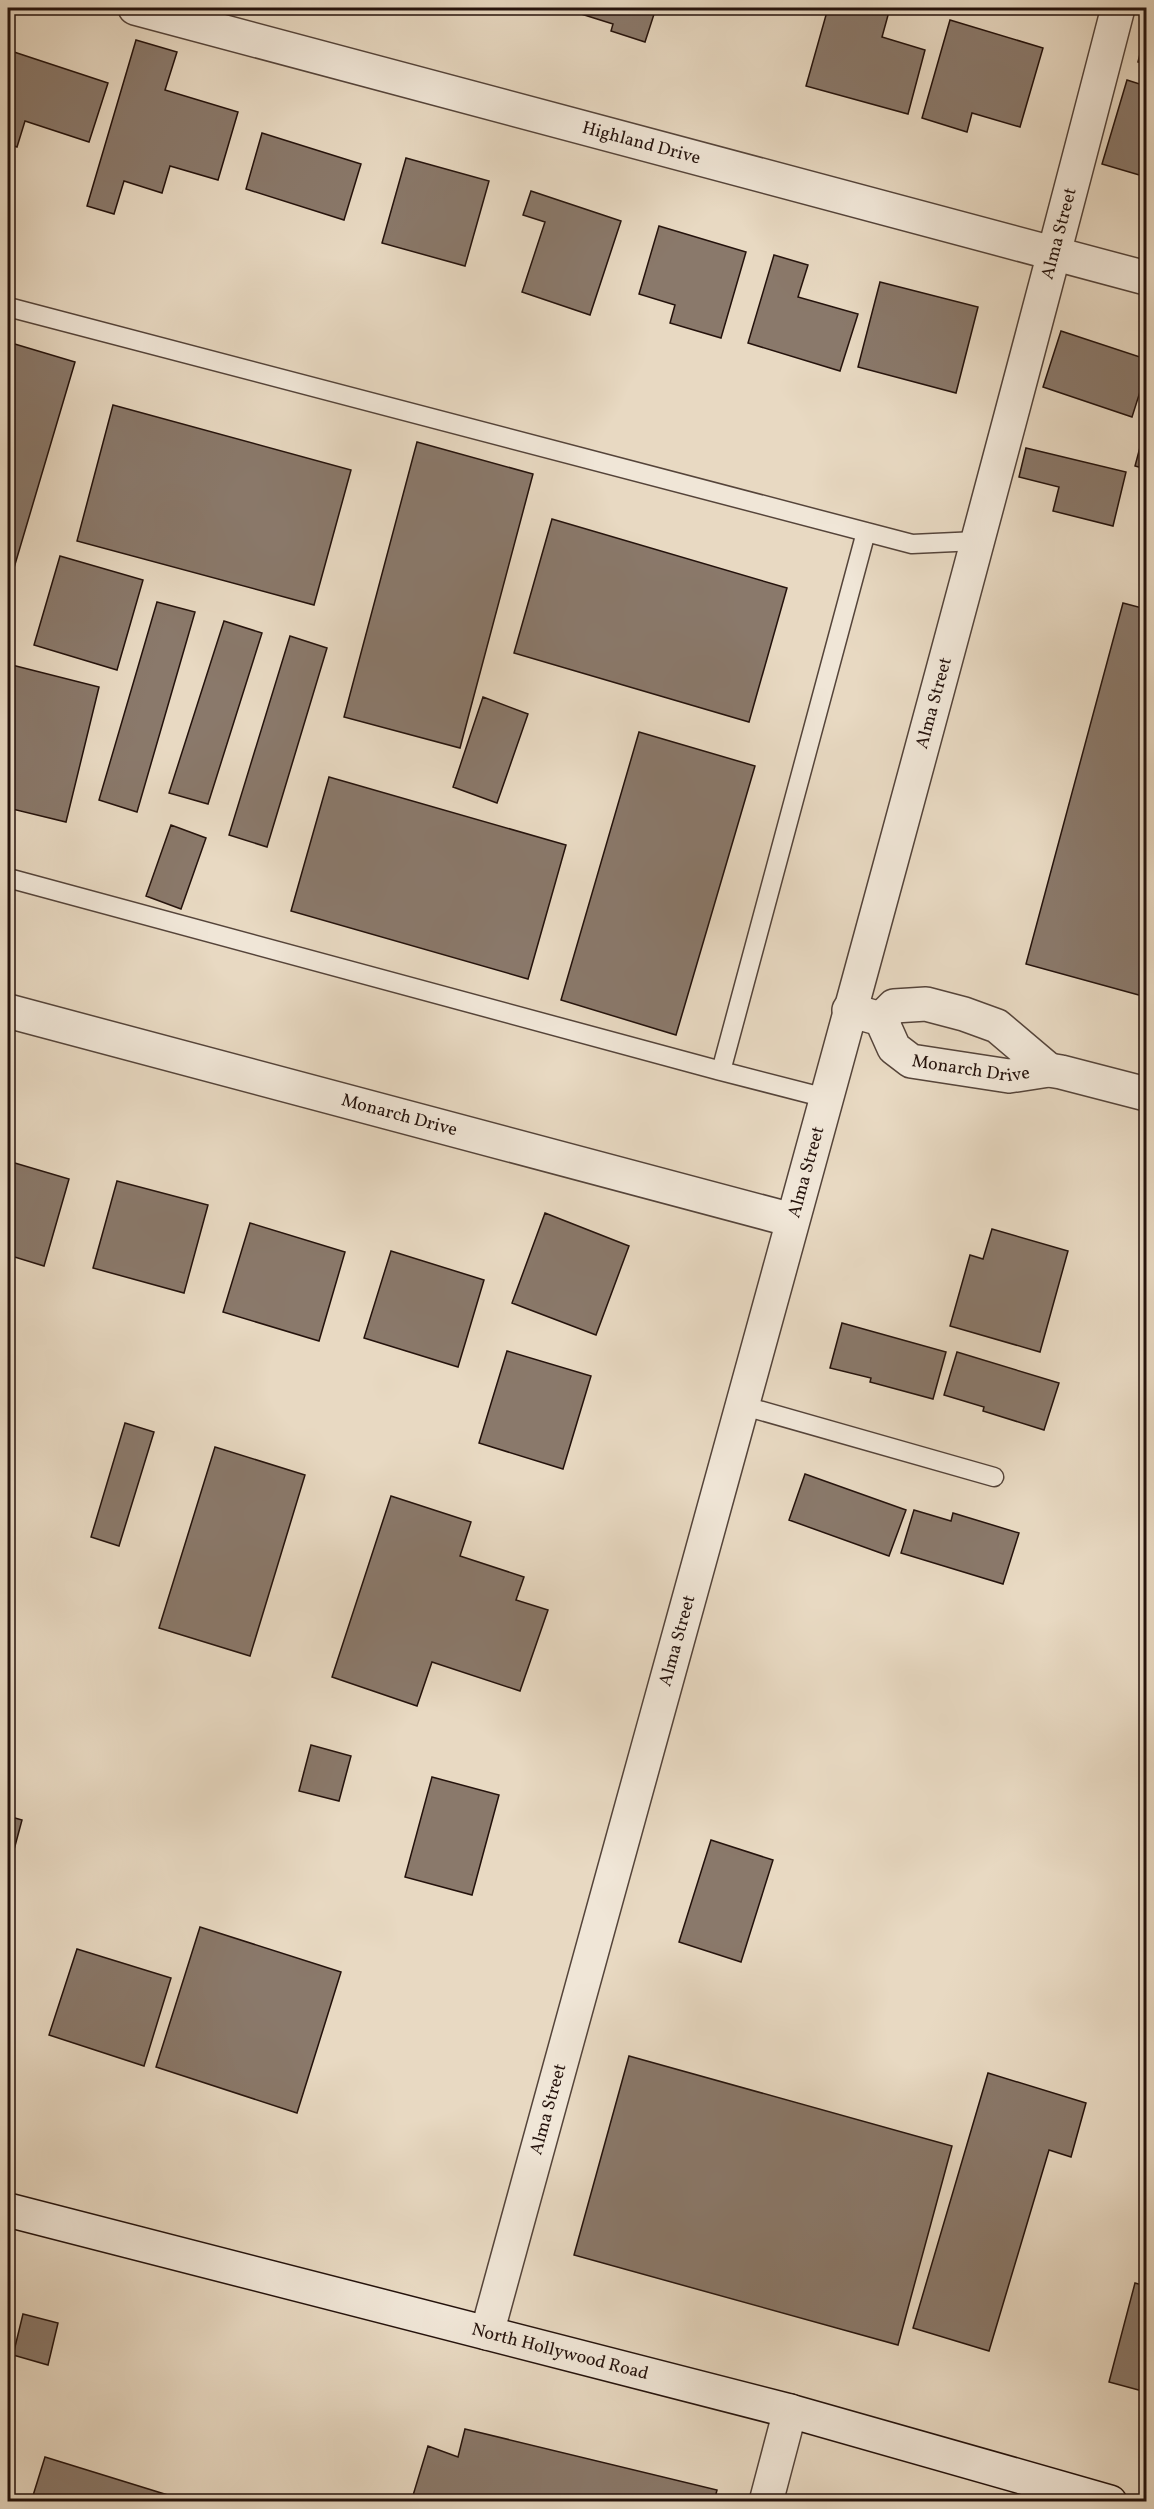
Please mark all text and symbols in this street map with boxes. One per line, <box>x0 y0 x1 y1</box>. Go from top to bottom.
street label: Highland Drive <box>579 115 703 171</box>
street label: Alma Street <box>1035 185 1083 282</box>
street label: Alma Street <box>910 655 958 752</box>
street label: Monarch Drive <box>910 1049 1032 1089</box>
street label: Monarch Drive <box>339 1088 460 1143</box>
street label: Alma Street <box>782 1124 831 1221</box>
street label: Alma Street <box>653 1592 702 1689</box>
street label: Alma Street <box>524 2061 573 2158</box>
street label: North Hollywood Road <box>469 2317 651 2387</box>

